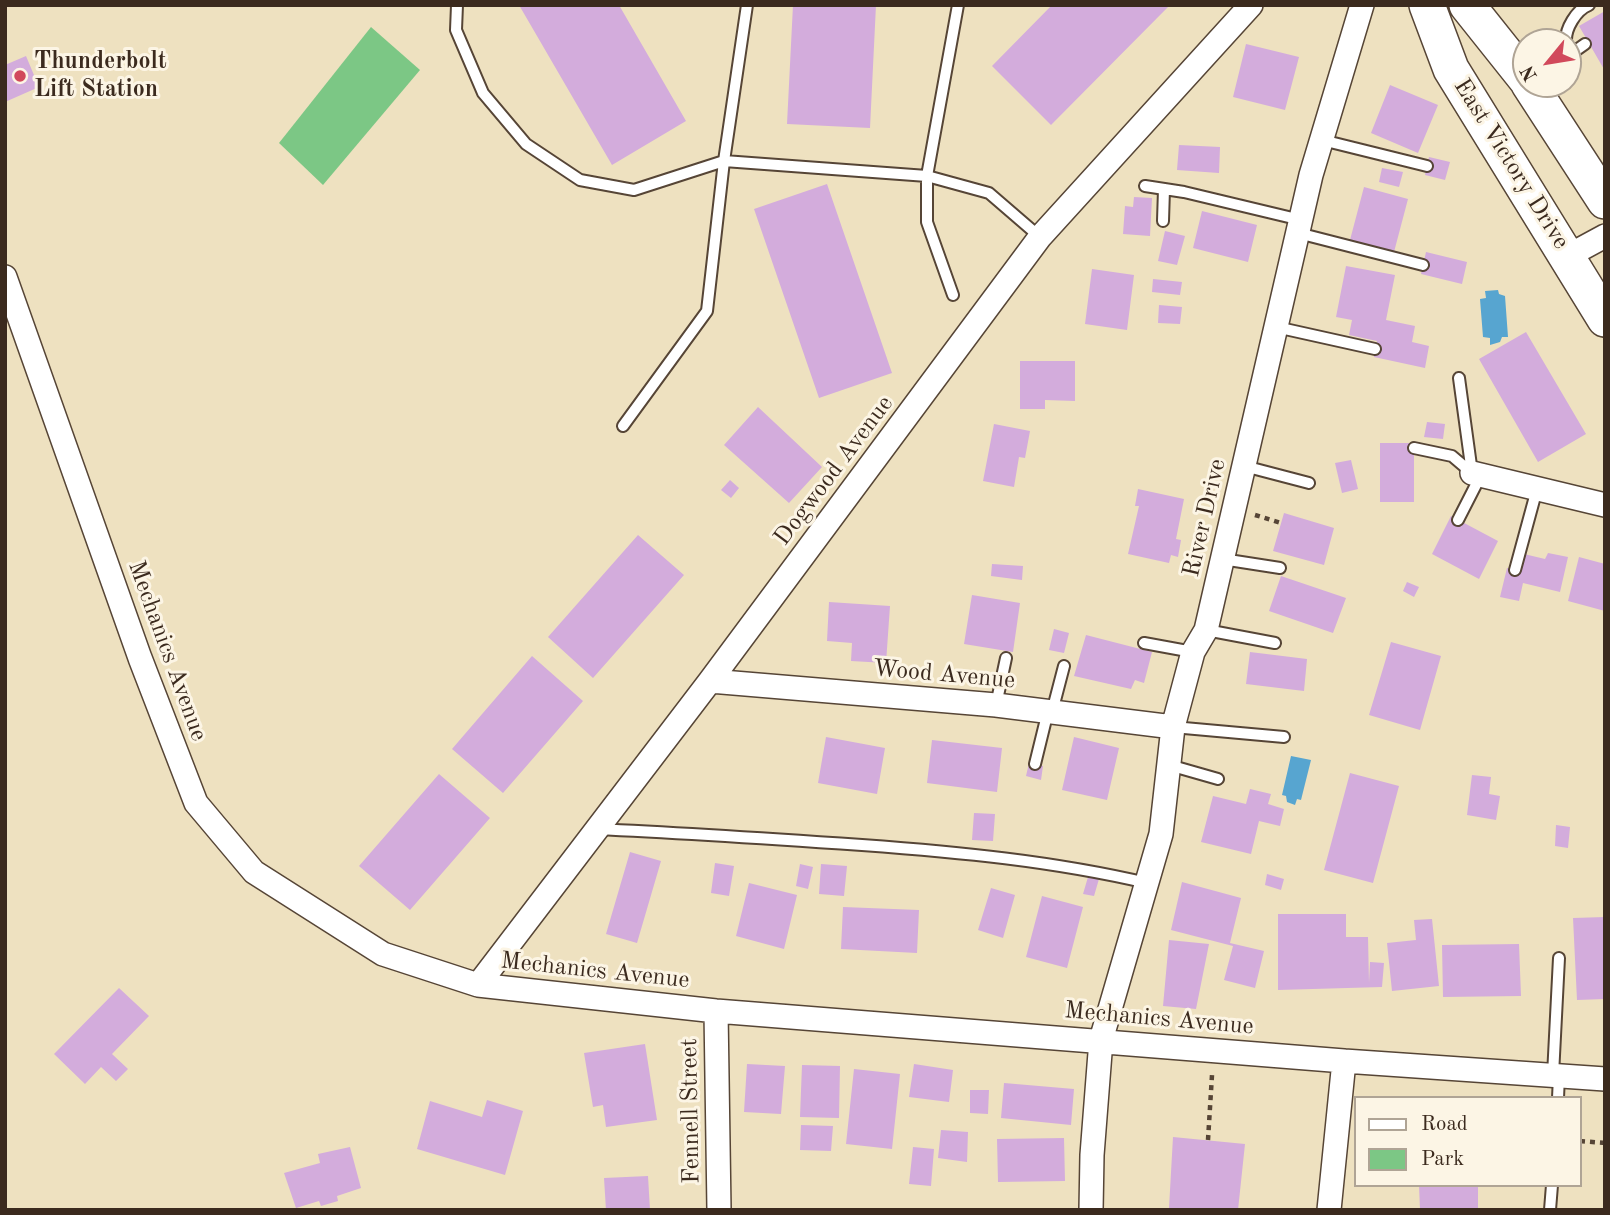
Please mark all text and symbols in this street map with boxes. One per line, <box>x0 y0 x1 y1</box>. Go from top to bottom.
north arrow <box>1512 28 1582 98</box>
place label: Thunderbolt Lift Station <box>34 48 167 104</box>
text: N <box>1518 62 1542 84</box>
marker: Thunderbolt Lift Station <box>12 68 28 84</box>
street label: East Victory Drive <box>1447 73 1575 255</box>
street label: Dogwood Avenue <box>768 390 900 552</box>
street label: River Drive <box>1177 456 1233 580</box>
street label: Mechanics Avenue <box>121 557 213 745</box>
street label: Wood Avenue <box>872 654 1016 696</box>
street label: Mechanics Avenue <box>499 947 691 995</box>
street label: Mechanics Avenue <box>1063 996 1255 1042</box>
street label: Fennell Street <box>675 1038 707 1184</box>
legend <box>1354 1096 1582 1187</box>
text: Road <box>1421 1114 1468 1135</box>
text: Park <box>1421 1149 1464 1170</box>

